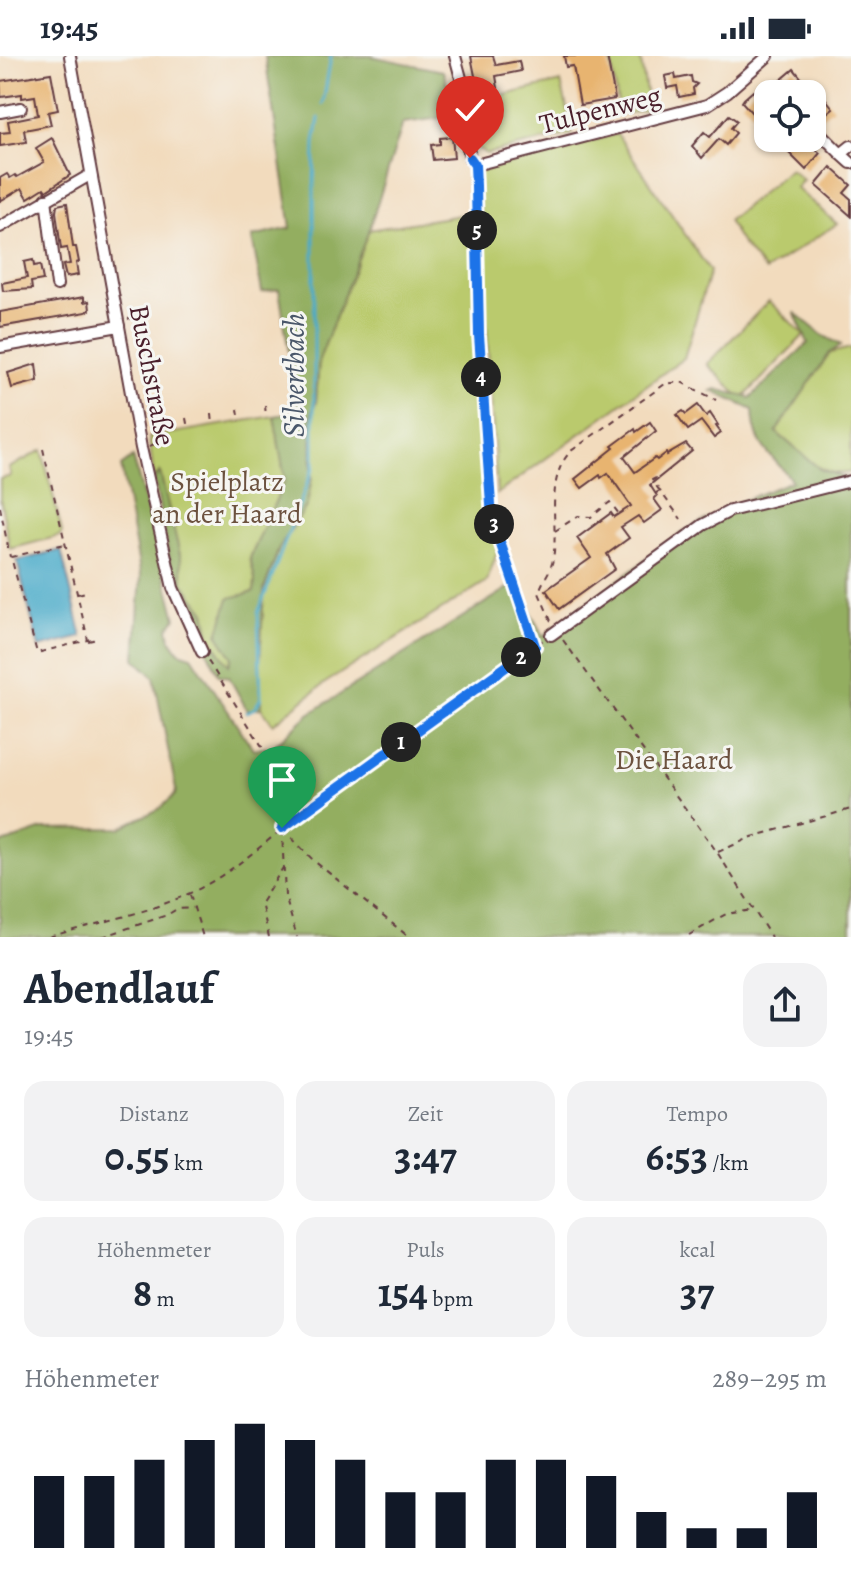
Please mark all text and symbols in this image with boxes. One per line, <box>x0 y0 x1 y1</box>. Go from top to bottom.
text: 19:45 <box>40 8 99 48</box>
pin <box>436 76 504 158</box>
street label: Tulpenweg <box>535 77 665 143</box>
map controls <box>754 80 826 152</box>
button: locate <box>754 80 826 152</box>
icon: check <box>448 88 492 132</box>
pin: 5 <box>457 210 497 250</box>
text: 5 <box>472 215 482 245</box>
street label: Buschstraße <box>120 301 184 449</box>
water label: Silvertbach <box>274 313 314 437</box>
pin: 4 <box>461 357 501 397</box>
text: 4 <box>476 362 486 392</box>
park label: Spielplatz an der Haard <box>152 463 303 533</box>
pin: 3 <box>474 504 514 544</box>
text: 3 <box>489 509 499 539</box>
pin: 2 <box>501 637 541 677</box>
text: 2 <box>516 642 526 672</box>
pin: 1 <box>381 722 421 762</box>
text: 1 <box>397 727 405 757</box>
park label: Die Haard <box>615 741 734 779</box>
pin <box>248 746 316 828</box>
icon: arrive <box>260 758 304 802</box>
text: Abendlauf <box>24 958 214 1018</box>
button: share <box>743 963 827 1047</box>
text: 19:45 <box>24 1018 74 1053</box>
text: Distanz <box>119 1099 189 1129</box>
text: Zeit <box>408 1099 443 1129</box>
text: Tempo <box>666 1099 728 1129</box>
text: 0.55 <box>104 1129 170 1184</box>
text: 3:47 <box>394 1129 457 1184</box>
text: 6:53 <box>645 1129 708 1184</box>
text: km <box>170 1148 203 1178</box>
text: /km <box>708 1148 749 1178</box>
text: Höhenmeter <box>97 1235 211 1265</box>
text: Puls <box>406 1235 445 1265</box>
text: kcal <box>680 1235 715 1265</box>
text: 8 <box>133 1265 152 1320</box>
text: 154 <box>378 1265 428 1320</box>
text: 37 <box>680 1265 714 1320</box>
text: m <box>152 1284 175 1314</box>
text: bpm <box>428 1284 473 1314</box>
text: Höhenmeter <box>24 1361 159 1396</box>
text: 289–295 m <box>712 1361 827 1396</box>

